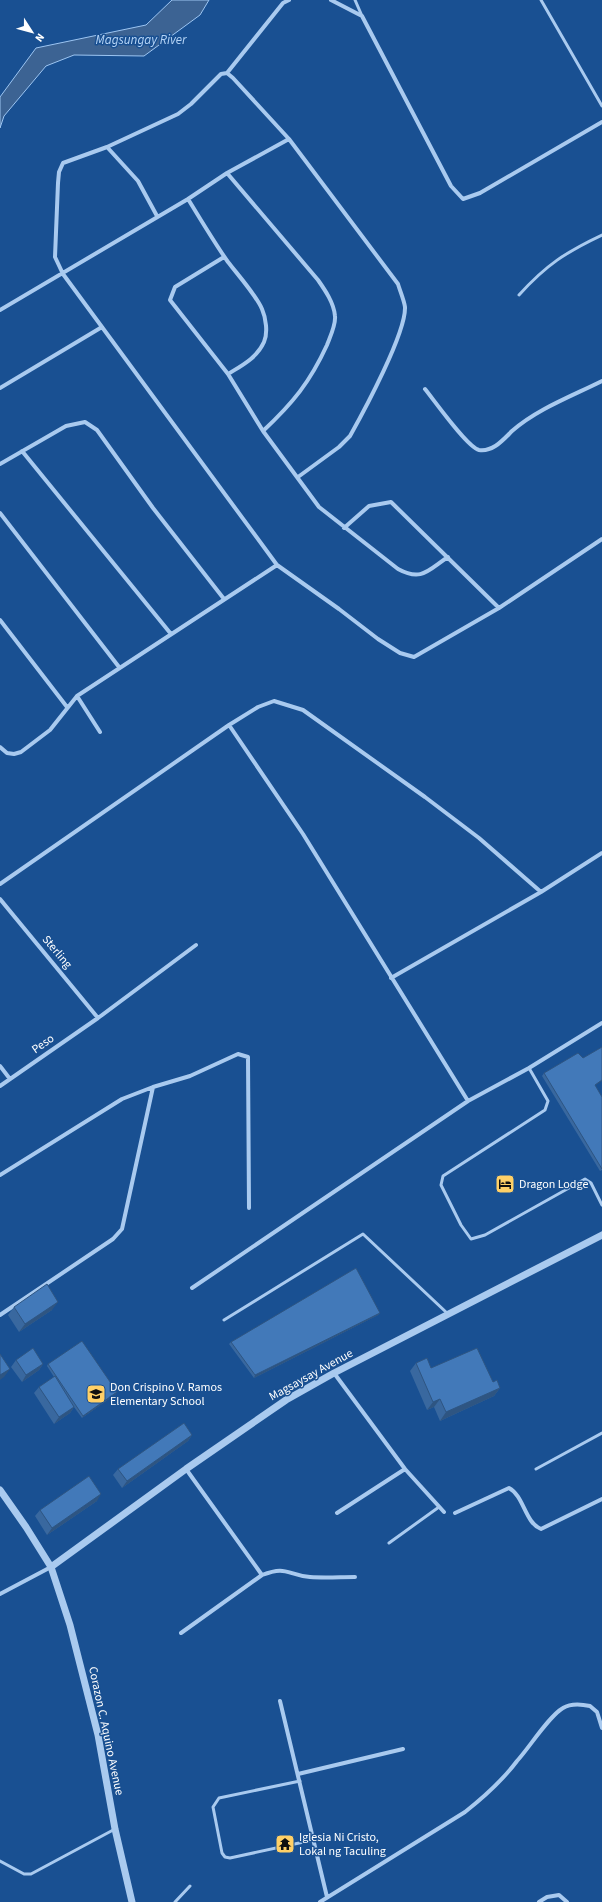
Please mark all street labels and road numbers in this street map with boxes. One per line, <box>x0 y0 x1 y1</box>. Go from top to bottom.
street label: Sterling <box>38 932 76 972</box>
street label: Peso <box>28 1030 58 1058</box>
street label: Magsaysay Avenue <box>266 1345 356 1405</box>
street label: Corazon C. Aquino Avenue <box>84 1665 128 1797</box>

